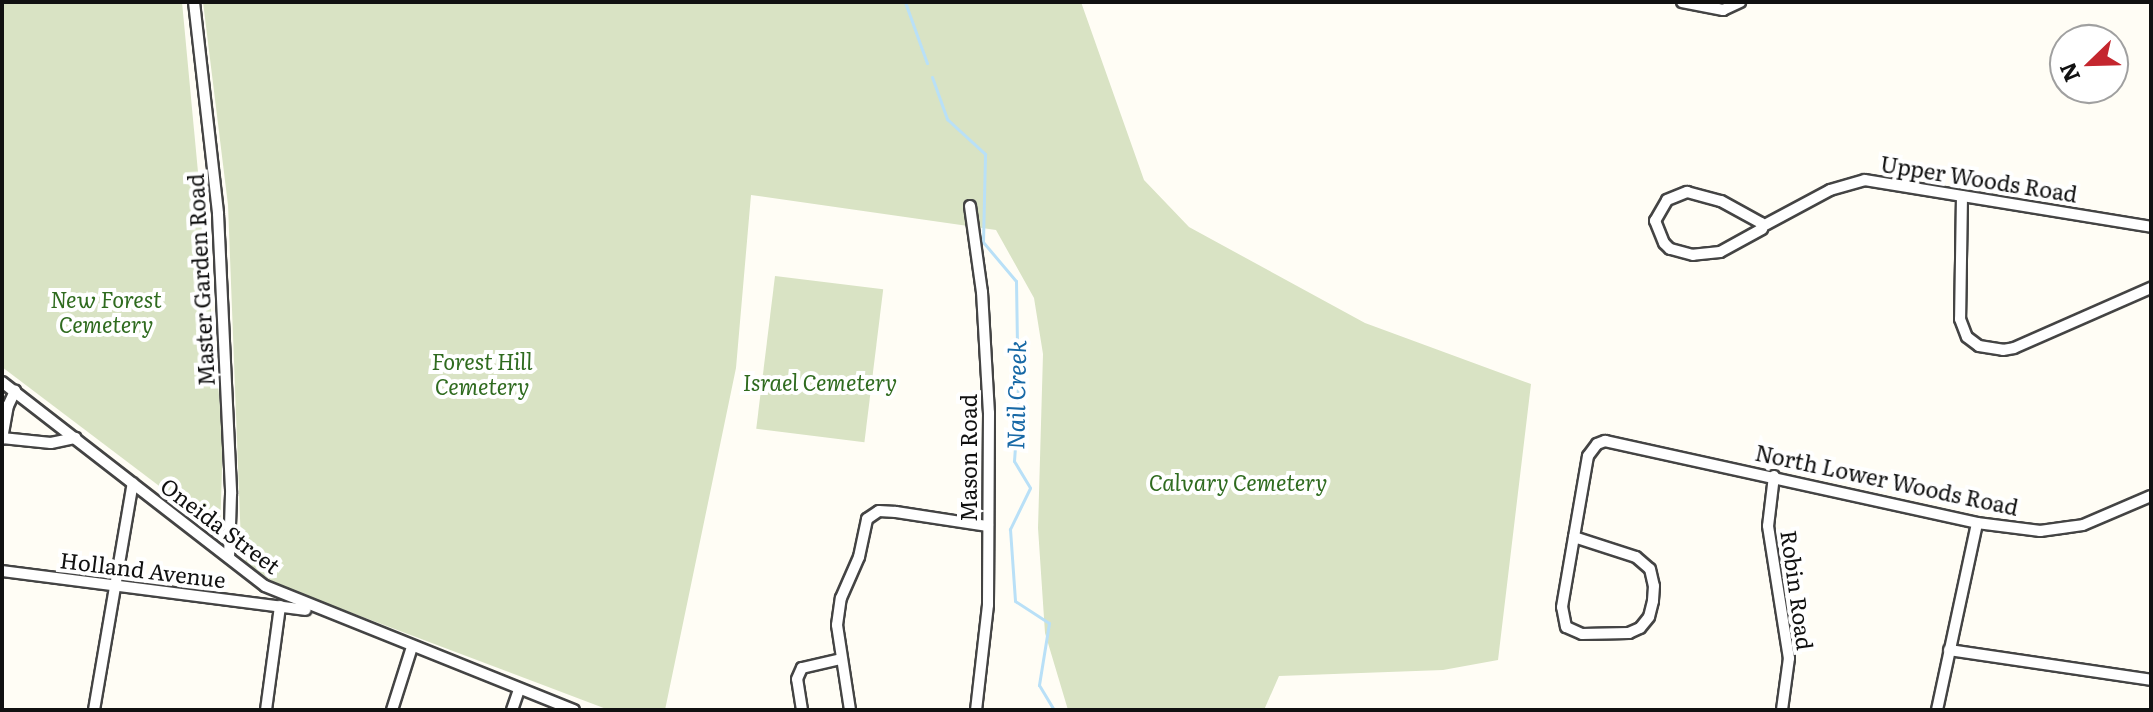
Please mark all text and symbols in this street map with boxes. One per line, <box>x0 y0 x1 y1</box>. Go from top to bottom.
north arrow <box>2049 24 2129 104</box>
text: N <box>2049 58 2087 88</box>
street label: Upper Woods Road <box>1879 149 2079 207</box>
street label: Master Garden Road <box>181 173 219 387</box>
park label: New Forest Cemetery <box>50 285 162 336</box>
water label: Nail Creek <box>1000 340 1030 450</box>
park label: Forest Hill Cemetery <box>432 347 532 398</box>
park label: Israel Cemetery <box>743 369 897 395</box>
street label: Mason Road <box>955 394 981 522</box>
street label: North Lower Woods Road <box>1753 438 2021 520</box>
park label: Calvary Cemetery <box>1149 469 1327 495</box>
street label: Oneida Street <box>156 472 286 578</box>
street label: Robin Road <box>1777 528 1819 652</box>
street label: Holland Avenue <box>59 546 227 592</box>

